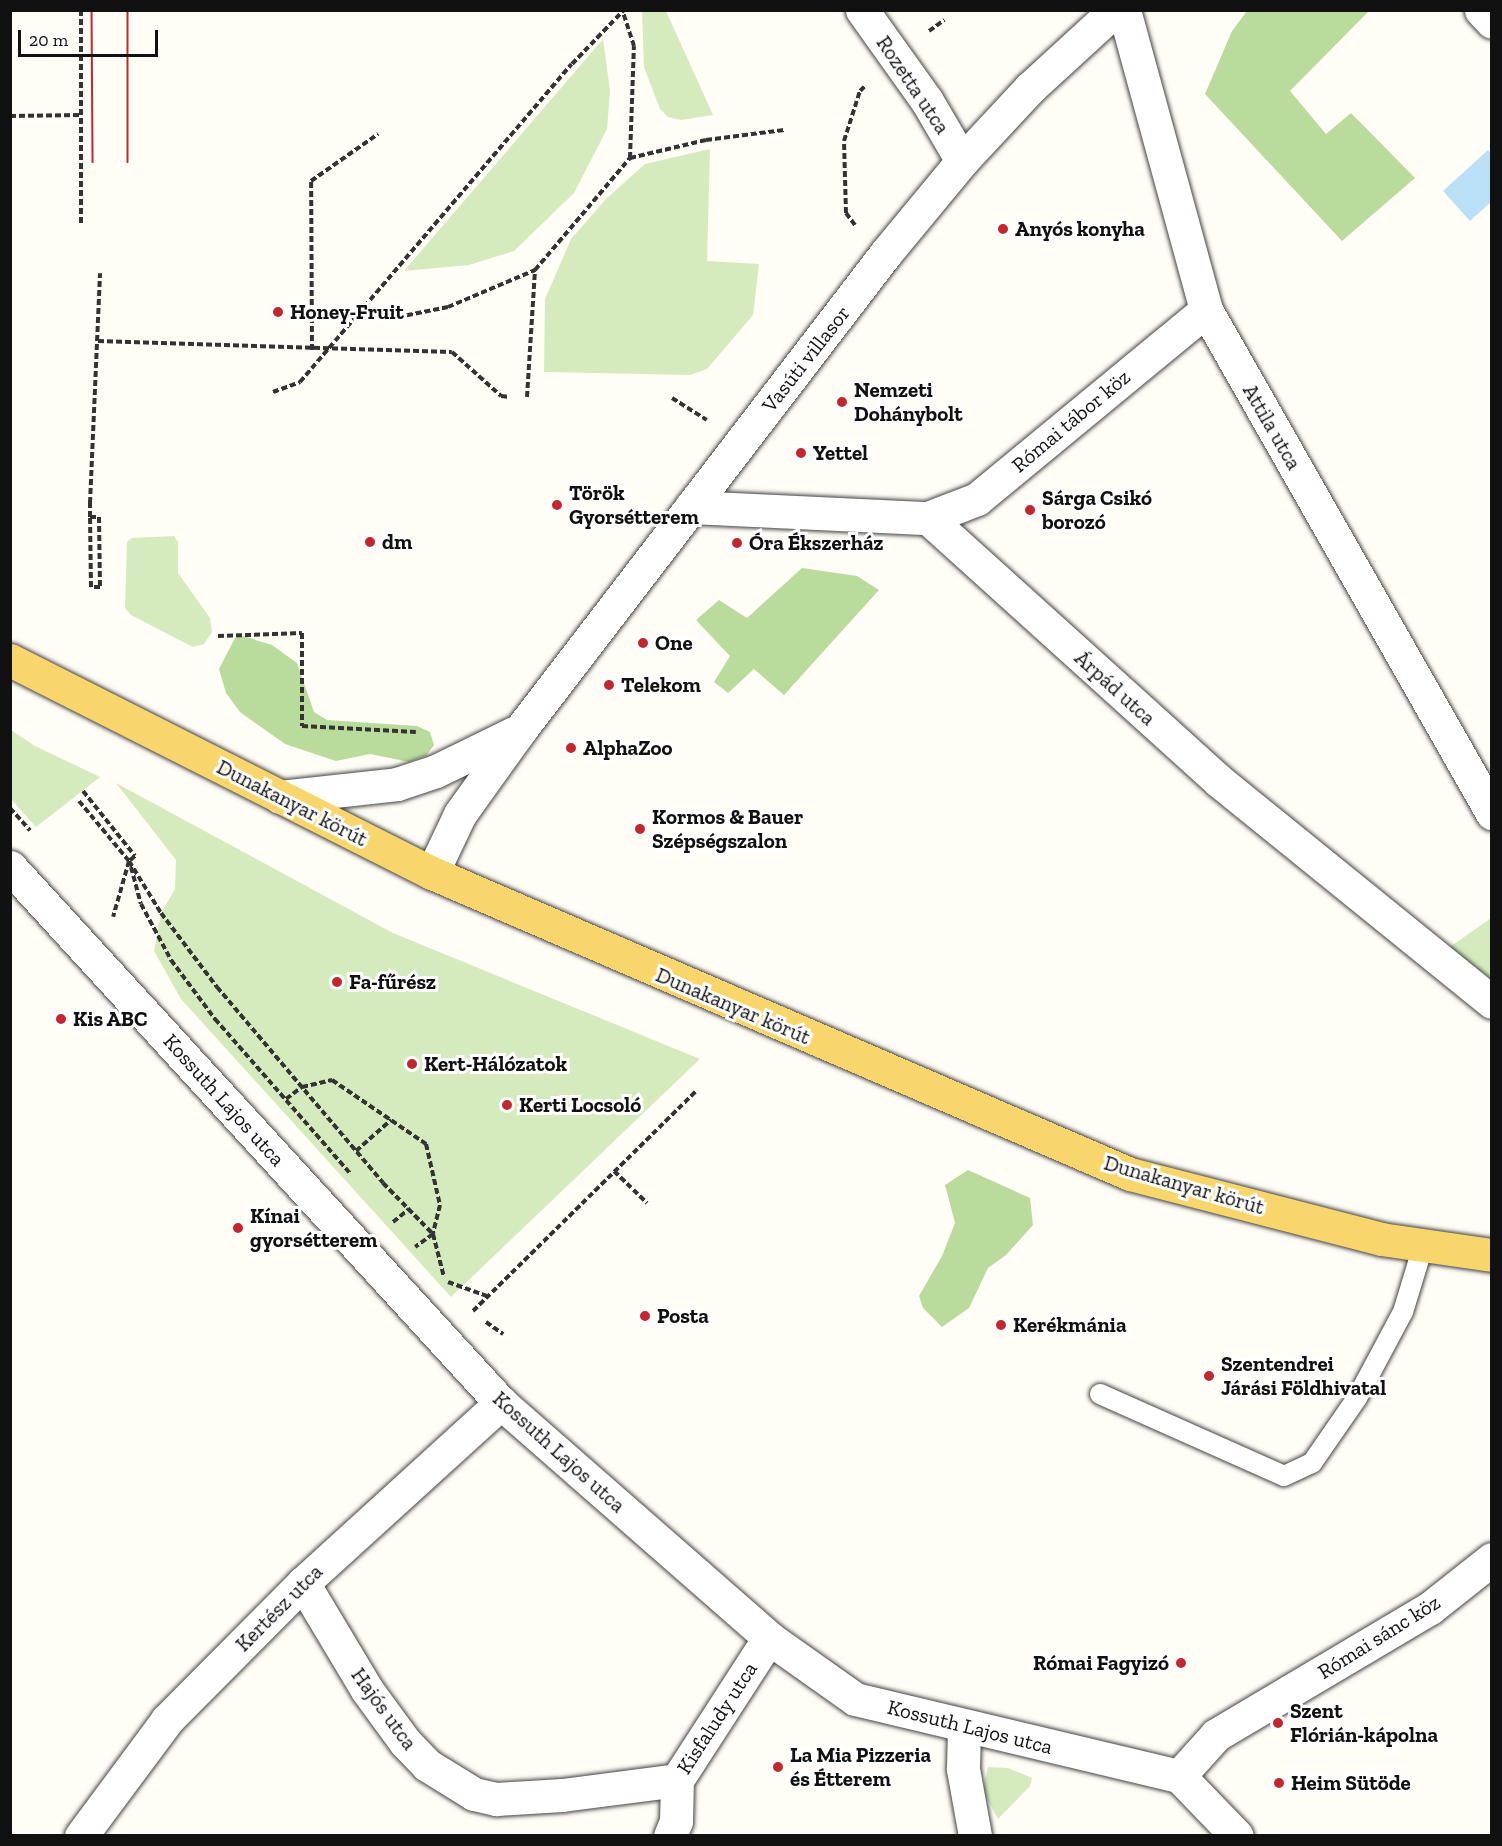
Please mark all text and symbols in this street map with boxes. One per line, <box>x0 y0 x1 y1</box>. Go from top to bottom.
scale bar <box>21 18 160 56</box>
text: 20 m <box>29 29 68 51</box>
street label: Rozetta utca <box>871 31 955 139</box>
place label: Anyós konyha <box>1015 216 1145 242</box>
marker: Anyós konyha <box>996 222 1010 236</box>
place label: Honey-Fruit <box>290 299 404 325</box>
street label: Vasúti villasor <box>757 301 855 417</box>
marker: Honey-Fruit <box>271 305 285 319</box>
street label: Római tábor köz <box>1007 364 1135 478</box>
place label: Nemzeti Dohánybolt <box>854 377 962 427</box>
street label: Attila utca <box>1237 380 1307 474</box>
marker: Nemzeti Dohánybolt <box>835 395 849 409</box>
place label: Yettel <box>813 440 868 466</box>
marker: Yettel <box>794 446 808 460</box>
place label: Török Gyorsétterem <box>569 480 699 530</box>
place label: Sárga Csikó borozó <box>1042 485 1152 535</box>
marker: Török Gyorsétterem <box>550 498 564 512</box>
marker: Sárga Csikó borozó <box>1023 503 1037 517</box>
place label: dm <box>382 529 412 555</box>
place label: Óra Ékszerház <box>749 530 884 556</box>
marker: dm <box>363 535 377 549</box>
marker: Óra Ékszerház <box>730 536 744 550</box>
place label: One <box>655 630 693 656</box>
marker: One <box>636 636 650 650</box>
street label: Árpád utca <box>1069 645 1161 731</box>
place label: Telekom <box>621 672 701 698</box>
marker: Telekom <box>602 678 616 692</box>
place label: AlphaZoo <box>583 735 672 761</box>
marker: AlphaZoo <box>564 741 578 755</box>
street label: Dunakanyar körút <box>213 754 371 852</box>
place label: Kormos & Bauer Szépségszalon <box>652 804 803 854</box>
marker: Kormos & Bauer Szépségszalon <box>633 822 647 836</box>
street label: Dunakanyar körút <box>652 962 814 1050</box>
place label: Fa-fűrész <box>349 969 436 995</box>
marker: Fa-fűrész <box>330 975 344 989</box>
place label: Kis ABC <box>73 1006 148 1032</box>
marker: Kis ABC <box>54 1012 68 1026</box>
street label: Kossuth Lajos utca <box>158 1029 290 1171</box>
place label: Kert-Hálózatok <box>424 1051 567 1077</box>
marker: Kert-Hálózatok <box>405 1057 419 1071</box>
place label: Kerti Locsoló <box>519 1092 641 1118</box>
marker: Kerti Locsoló <box>500 1098 514 1112</box>
street label: Dunakanyar körút <box>1101 1150 1267 1220</box>
place label: Kínai gyorsétterem <box>250 1203 377 1253</box>
marker: Kínai gyorsétterem <box>231 1221 245 1235</box>
place label: Posta <box>657 1303 709 1329</box>
marker: Posta <box>638 1309 652 1323</box>
place label: Kerékmánia <box>1013 1312 1127 1338</box>
marker: Kerékmánia <box>994 1318 1008 1332</box>
place label: Szentendrei Járási Földhivatal <box>1221 1351 1386 1401</box>
marker: Szentendrei Járási Földhivatal <box>1202 1369 1216 1383</box>
street label: Kossuth Lajos utca <box>488 1386 630 1518</box>
street label: Kertész utca <box>230 1559 328 1657</box>
street label: Római sánc köz <box>1313 1589 1445 1685</box>
place label: Római Fagyizó <box>1033 1650 1169 1676</box>
marker: Római Fagyizó <box>1174 1656 1188 1670</box>
street label: Kisfaludy utca <box>671 1657 763 1779</box>
street label: Hajós utca <box>346 1663 422 1755</box>
street label: Kossuth Lajos utca <box>885 1694 1055 1760</box>
place label: Szent Flórián-kápolna <box>1290 1698 1438 1748</box>
marker: Szent Flórián-kápolna <box>1271 1716 1285 1730</box>
place label: La Mia Pizzeria és Étterem <box>790 1742 931 1792</box>
marker: La Mia Pizzeria és Étterem <box>771 1760 785 1774</box>
place label: Heim Sütöde <box>1291 1770 1411 1796</box>
marker: Heim Sütöde <box>1272 1776 1286 1790</box>

